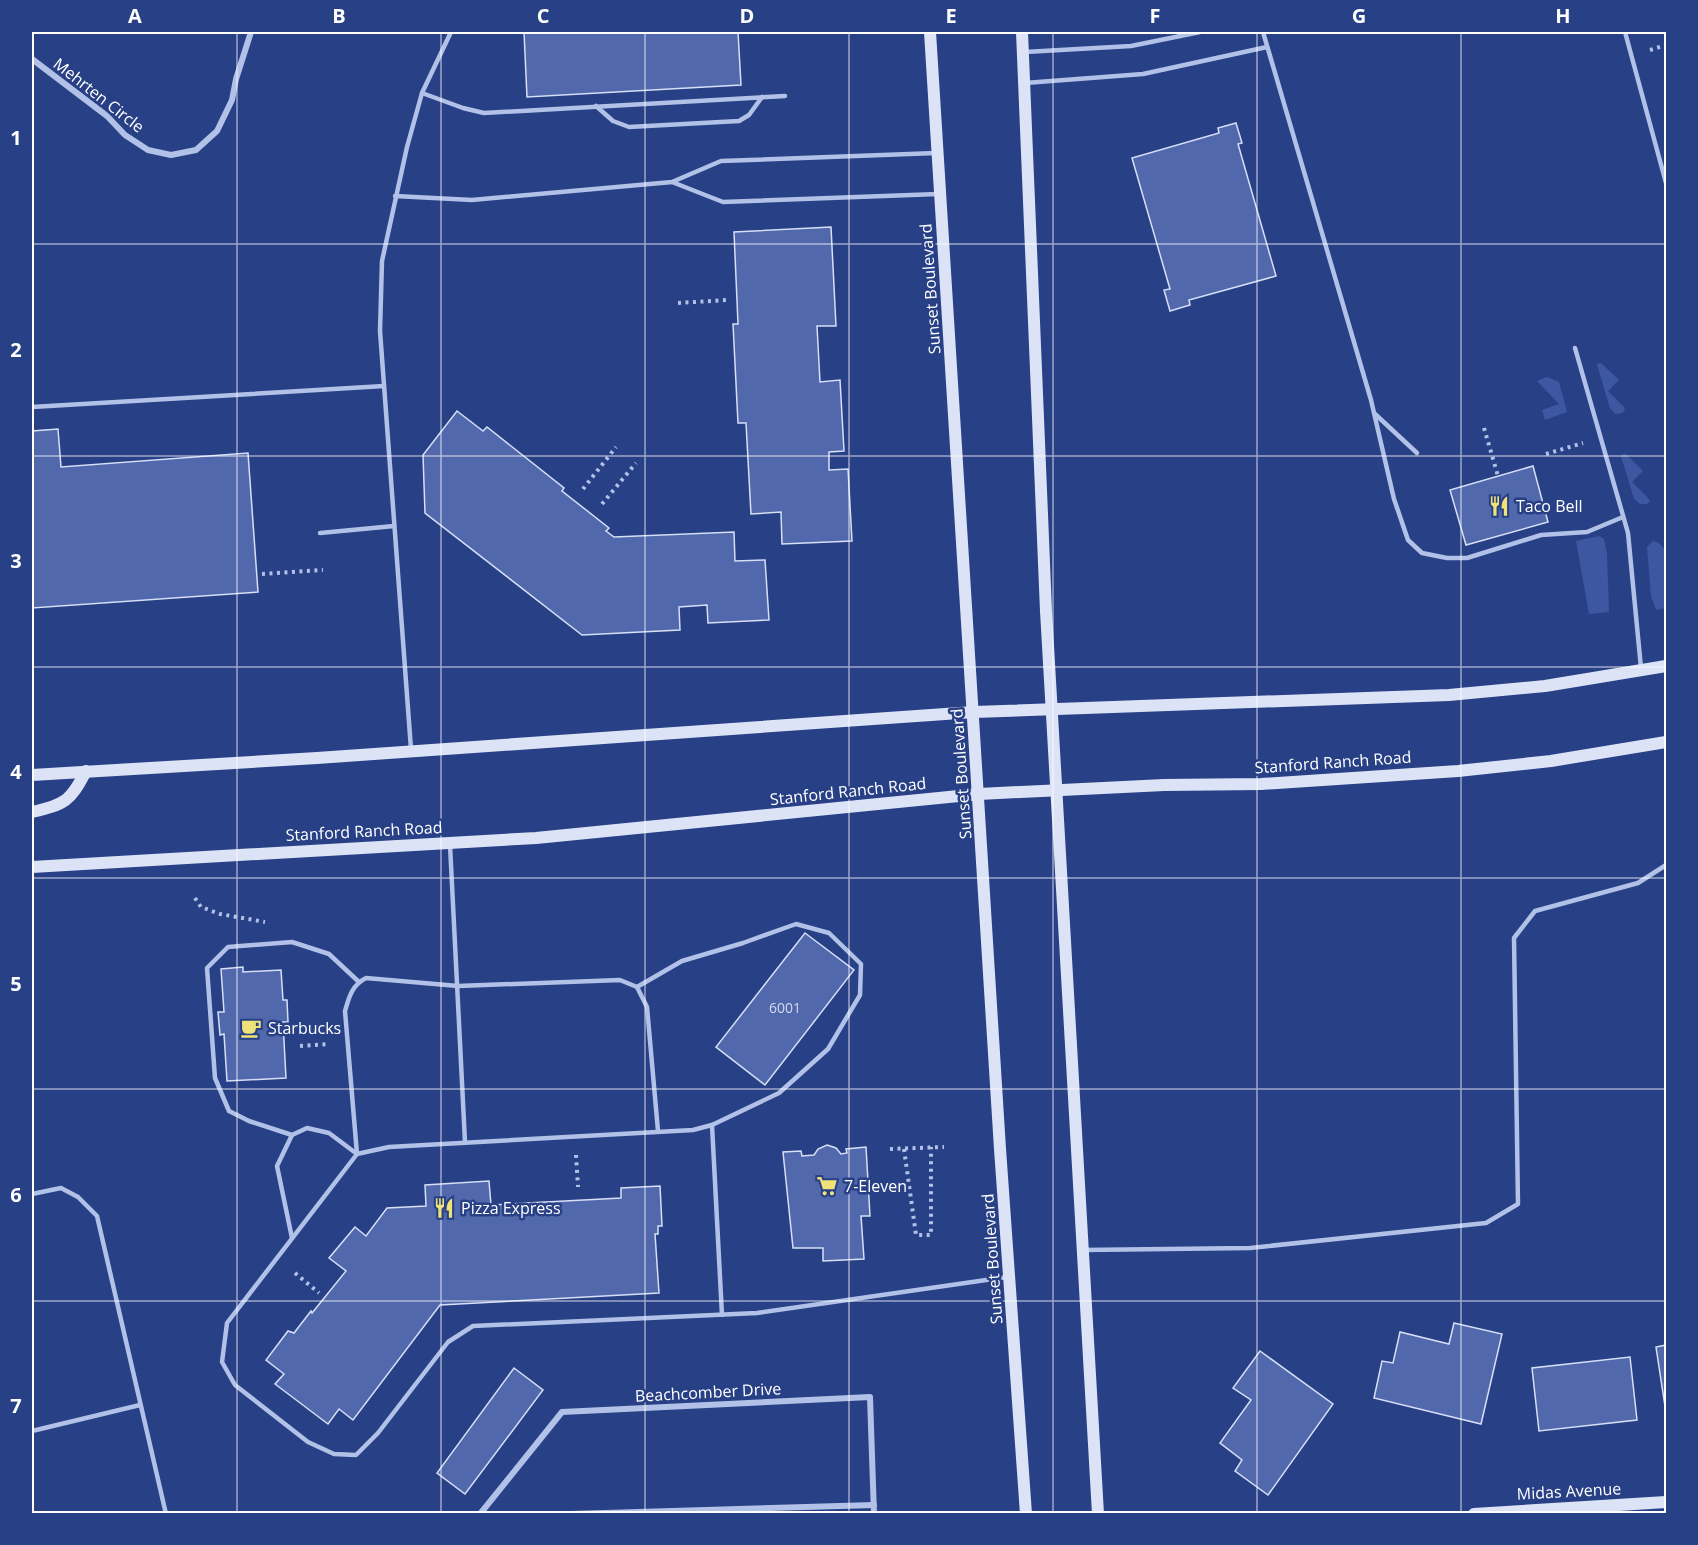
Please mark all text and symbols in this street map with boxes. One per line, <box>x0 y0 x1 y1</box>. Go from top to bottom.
text: A <box>128 2 142 29</box>
text: B <box>332 2 346 29</box>
text: C <box>537 2 550 29</box>
text: D <box>740 2 754 29</box>
text: E <box>945 2 957 29</box>
text: F <box>1150 2 1160 29</box>
text: G <box>1352 2 1366 29</box>
text: H <box>1555 2 1571 29</box>
street label: Mehrten Circle <box>49 53 149 137</box>
text: 1 <box>10 124 22 151</box>
street label: Sunset Boulevard <box>914 223 946 355</box>
text: 2 <box>10 336 22 363</box>
restaurant icon: Taco Bell <box>1487 494 1511 518</box>
place label: Taco Bell <box>1516 495 1583 517</box>
text: 3 <box>10 547 22 574</box>
street label: Sunset Boulevard <box>945 708 977 840</box>
street label: Stanford Ranch Road <box>1254 746 1412 778</box>
text: 4 <box>10 758 22 785</box>
street label: Stanford Ranch Road <box>769 772 927 810</box>
street label: Stanford Ranch Road <box>285 816 443 846</box>
text: 5 <box>10 970 22 997</box>
house number: 6001 <box>769 998 801 1017</box>
cafe icon: Starbucks <box>239 1016 263 1040</box>
place label: Starbucks <box>268 1017 341 1039</box>
supermarket icon: 7-Eleven <box>815 1174 839 1198</box>
place label: 7-Eleven <box>844 1175 907 1197</box>
text: 6 <box>10 1181 22 1208</box>
street label: Sunset Boulevard <box>976 1193 1008 1325</box>
restaurant icon: Pizza Express <box>432 1196 456 1220</box>
place label: Pizza Express <box>461 1197 561 1219</box>
street label: Beachcomber Drive <box>634 1377 782 1407</box>
text: 7 <box>10 1392 22 1419</box>
street label: Midas Avenue <box>1516 1477 1622 1505</box>

